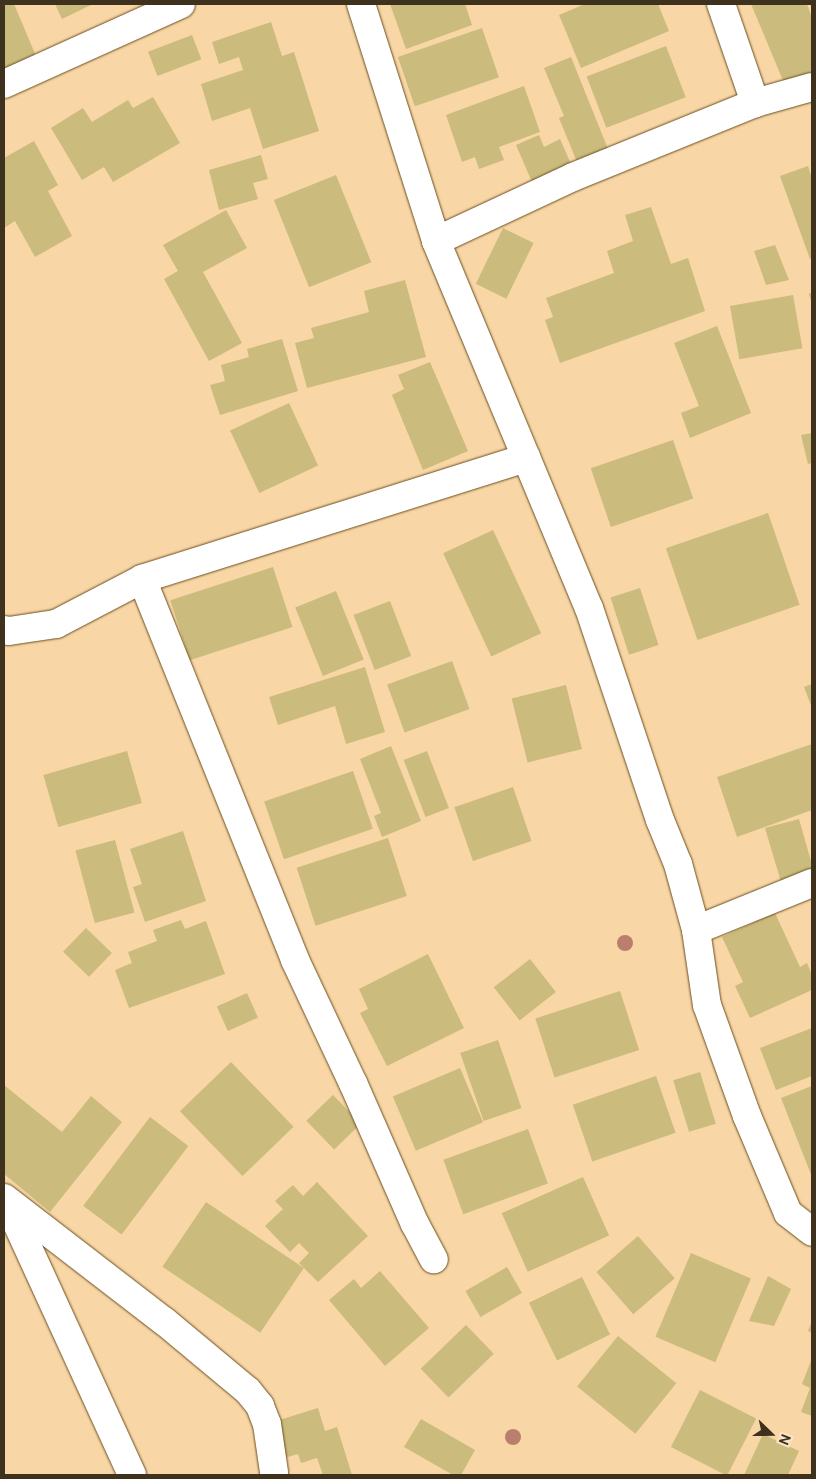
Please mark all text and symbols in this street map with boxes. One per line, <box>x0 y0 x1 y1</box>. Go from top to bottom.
north arrow <box>746 1409 796 1459</box>
text: N <box>775 1432 795 1448</box>

